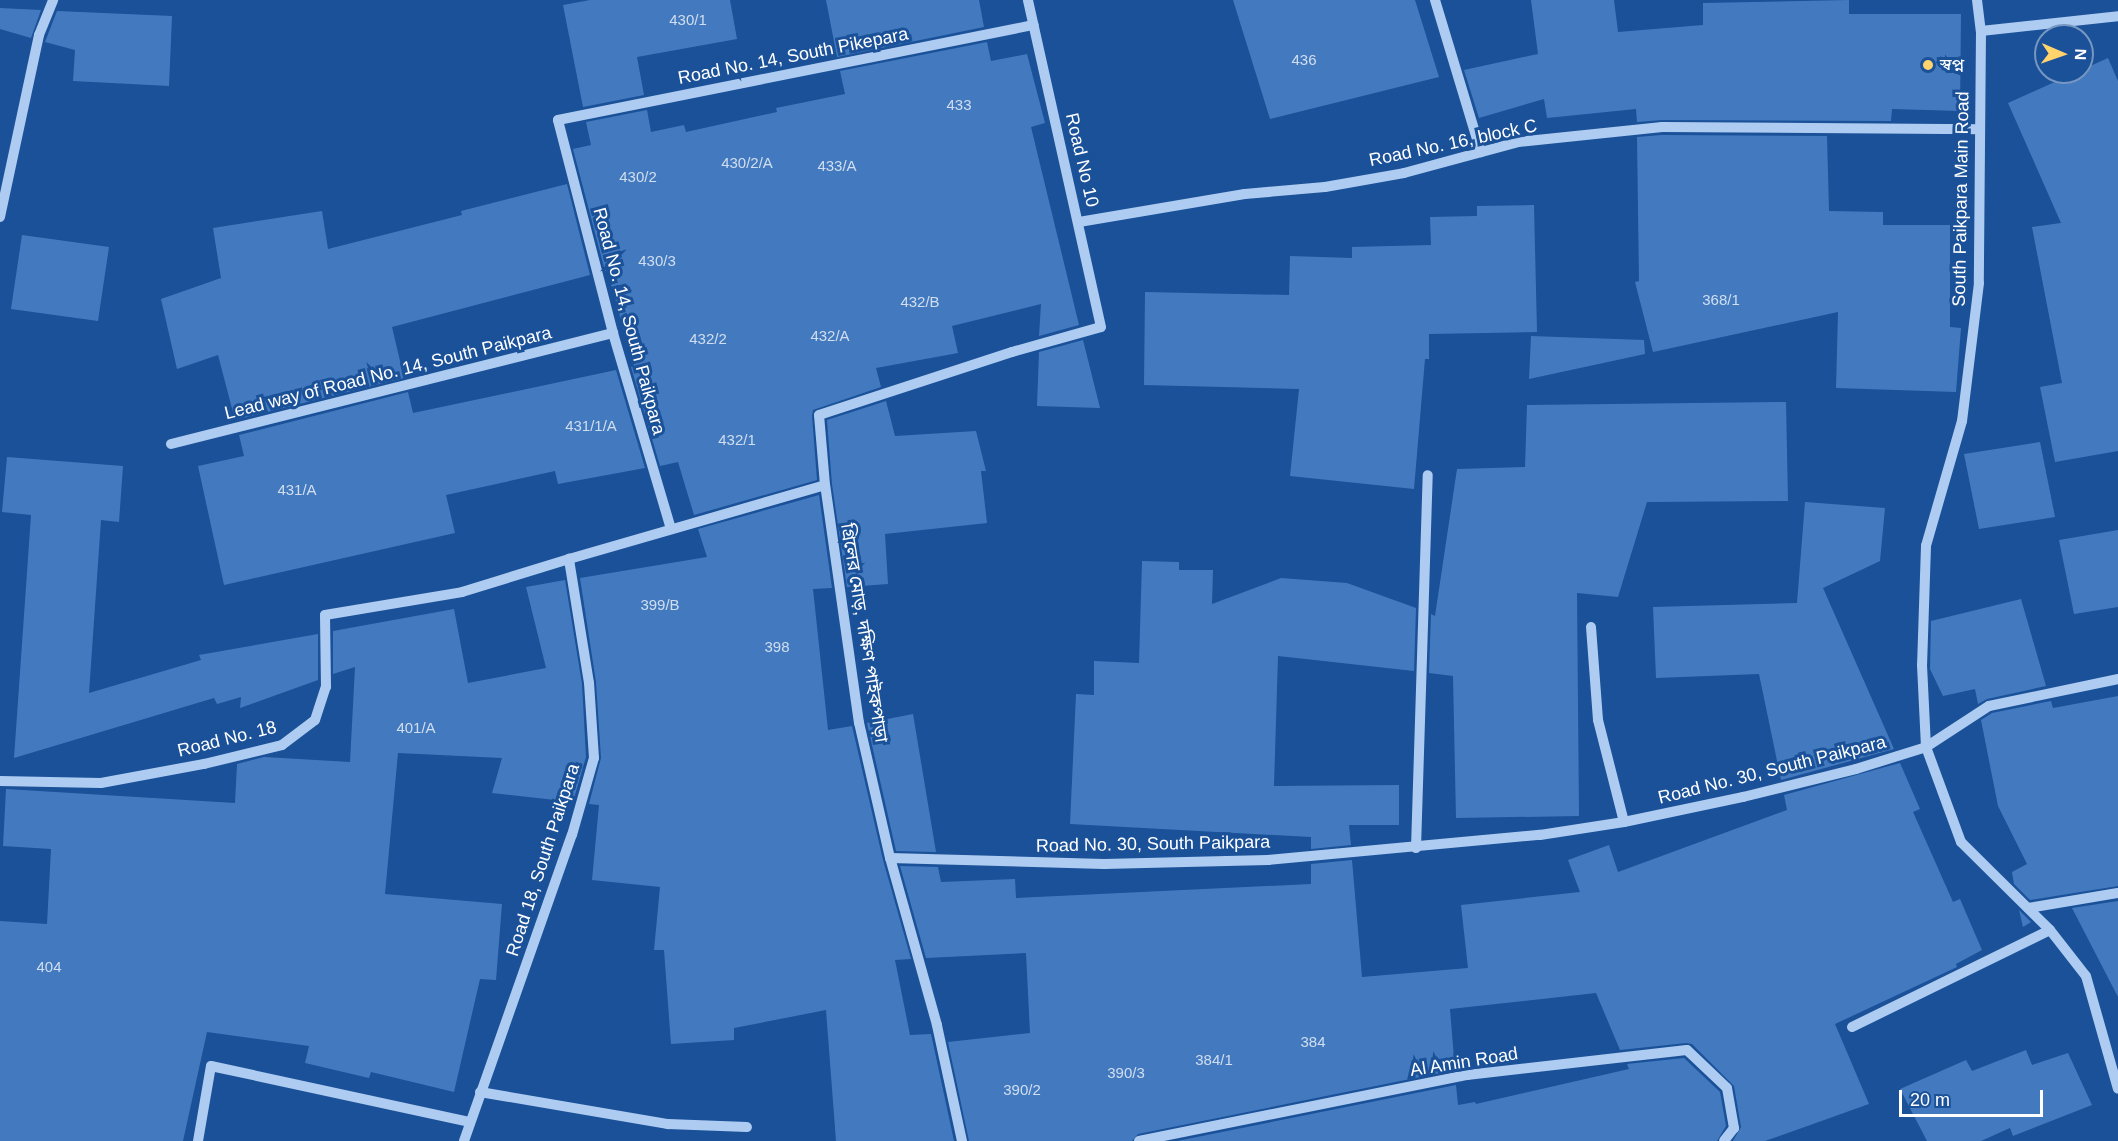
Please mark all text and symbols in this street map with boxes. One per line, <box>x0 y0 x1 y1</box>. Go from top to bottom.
house number: 430/1 <box>669 11 707 29</box>
street label: Road No. 14, South Pikepara <box>676 23 910 89</box>
north arrow <box>2034 24 2094 84</box>
text: N <box>2072 49 2089 61</box>
house number: 436 <box>1291 51 1317 69</box>
place label: স্বপ্ন <box>1940 54 1964 76</box>
marker: স্বপ্ন <box>1921 58 1935 72</box>
street label: South Paikpara Main Road <box>1948 91 1974 307</box>
house number: 433 <box>946 96 972 114</box>
street label: Road No 10 <box>1061 111 1103 209</box>
street label: Road No. 16, block C <box>1367 115 1539 171</box>
house number: 430/2/A <box>721 154 773 172</box>
house number: 433/A <box>817 157 857 175</box>
house number: 430/2 <box>619 168 657 186</box>
street label: Road No. 14, South Paikpara <box>588 205 670 437</box>
house number: 430/3 <box>638 252 676 270</box>
house number: 368/1 <box>1702 291 1740 309</box>
house number: 432/B <box>900 293 940 311</box>
street label: Lead way of Road No. 14, South Paikpara <box>222 322 554 424</box>
house number: 432/A <box>810 327 850 345</box>
house number: 432/2 <box>689 330 727 348</box>
house number: 431/1/A <box>565 417 617 435</box>
house number: 432/1 <box>718 431 756 449</box>
house number: 431/A <box>277 481 317 499</box>
street label: গ্রিলের মোড়, দক্ষিণ পাইকপাড়া <box>836 522 892 744</box>
house number: 399/B <box>640 596 680 614</box>
house number: 398 <box>764 638 790 656</box>
street label: Road No. 18 <box>175 716 279 762</box>
house number: 401/A <box>396 719 436 737</box>
street label: Road No. 30, South Paikpara <box>1656 731 1888 809</box>
street label: Road 18, South Paikpara <box>502 761 584 959</box>
street label: Road No. 30, South Paikpara <box>1036 831 1270 857</box>
house number: 404 <box>36 958 62 976</box>
house number: 384 <box>1300 1033 1326 1051</box>
street label: Al Amin Road <box>1408 1043 1520 1081</box>
house number: 384/1 <box>1195 1051 1233 1069</box>
house number: 390/3 <box>1107 1064 1145 1082</box>
scale bar <box>1902 1078 2046 1116</box>
house number: 390/2 <box>1003 1081 1041 1099</box>
text: 20 m <box>1910 1090 1950 1110</box>

